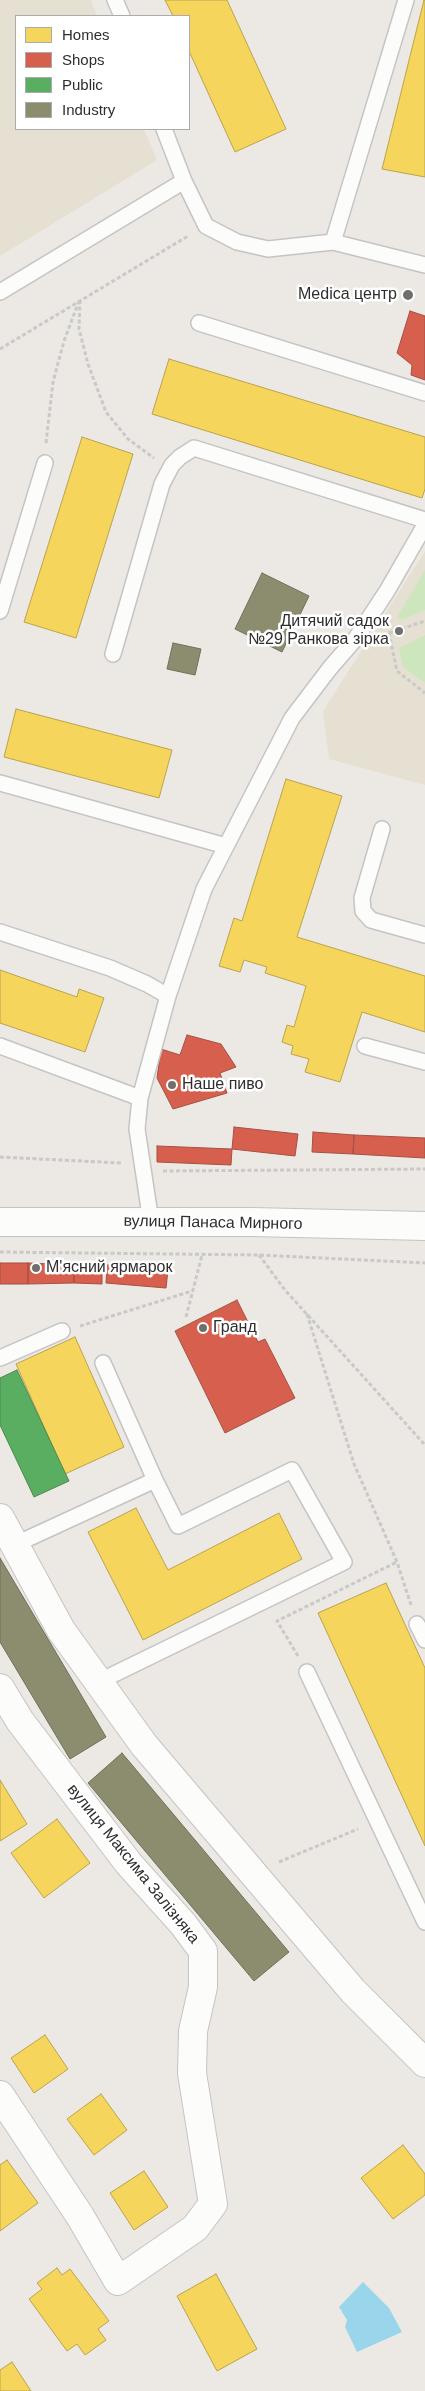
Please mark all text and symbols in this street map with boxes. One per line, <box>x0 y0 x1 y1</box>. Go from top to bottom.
legend <box>15 15 190 130</box>
text: Homes <box>62 26 110 43</box>
text: Shops <box>62 51 105 68</box>
text: Public <box>62 76 103 93</box>
text: Industry <box>62 101 115 118</box>
place label: Medica центр <box>298 285 397 305</box>
marker: Medica центр <box>401 288 415 302</box>
place label: Дитячий садок №29 Ранкова зірка <box>248 612 389 650</box>
marker: Дитячий садок №29 Ранкова зірка <box>393 625 405 637</box>
place label: Наше пиво <box>182 1075 263 1095</box>
marker: Наше пиво <box>166 1079 178 1091</box>
street label: вулиця Панаса Мирного <box>123 1212 303 1234</box>
place label: М'ясний ярмарок <box>46 1258 172 1278</box>
marker: М'ясний ярмарок <box>30 1262 42 1274</box>
place label: Гранд <box>213 1318 257 1338</box>
marker: Гранд <box>197 1322 209 1334</box>
street label: вулиця Максима Залізняка <box>63 1780 203 1948</box>

